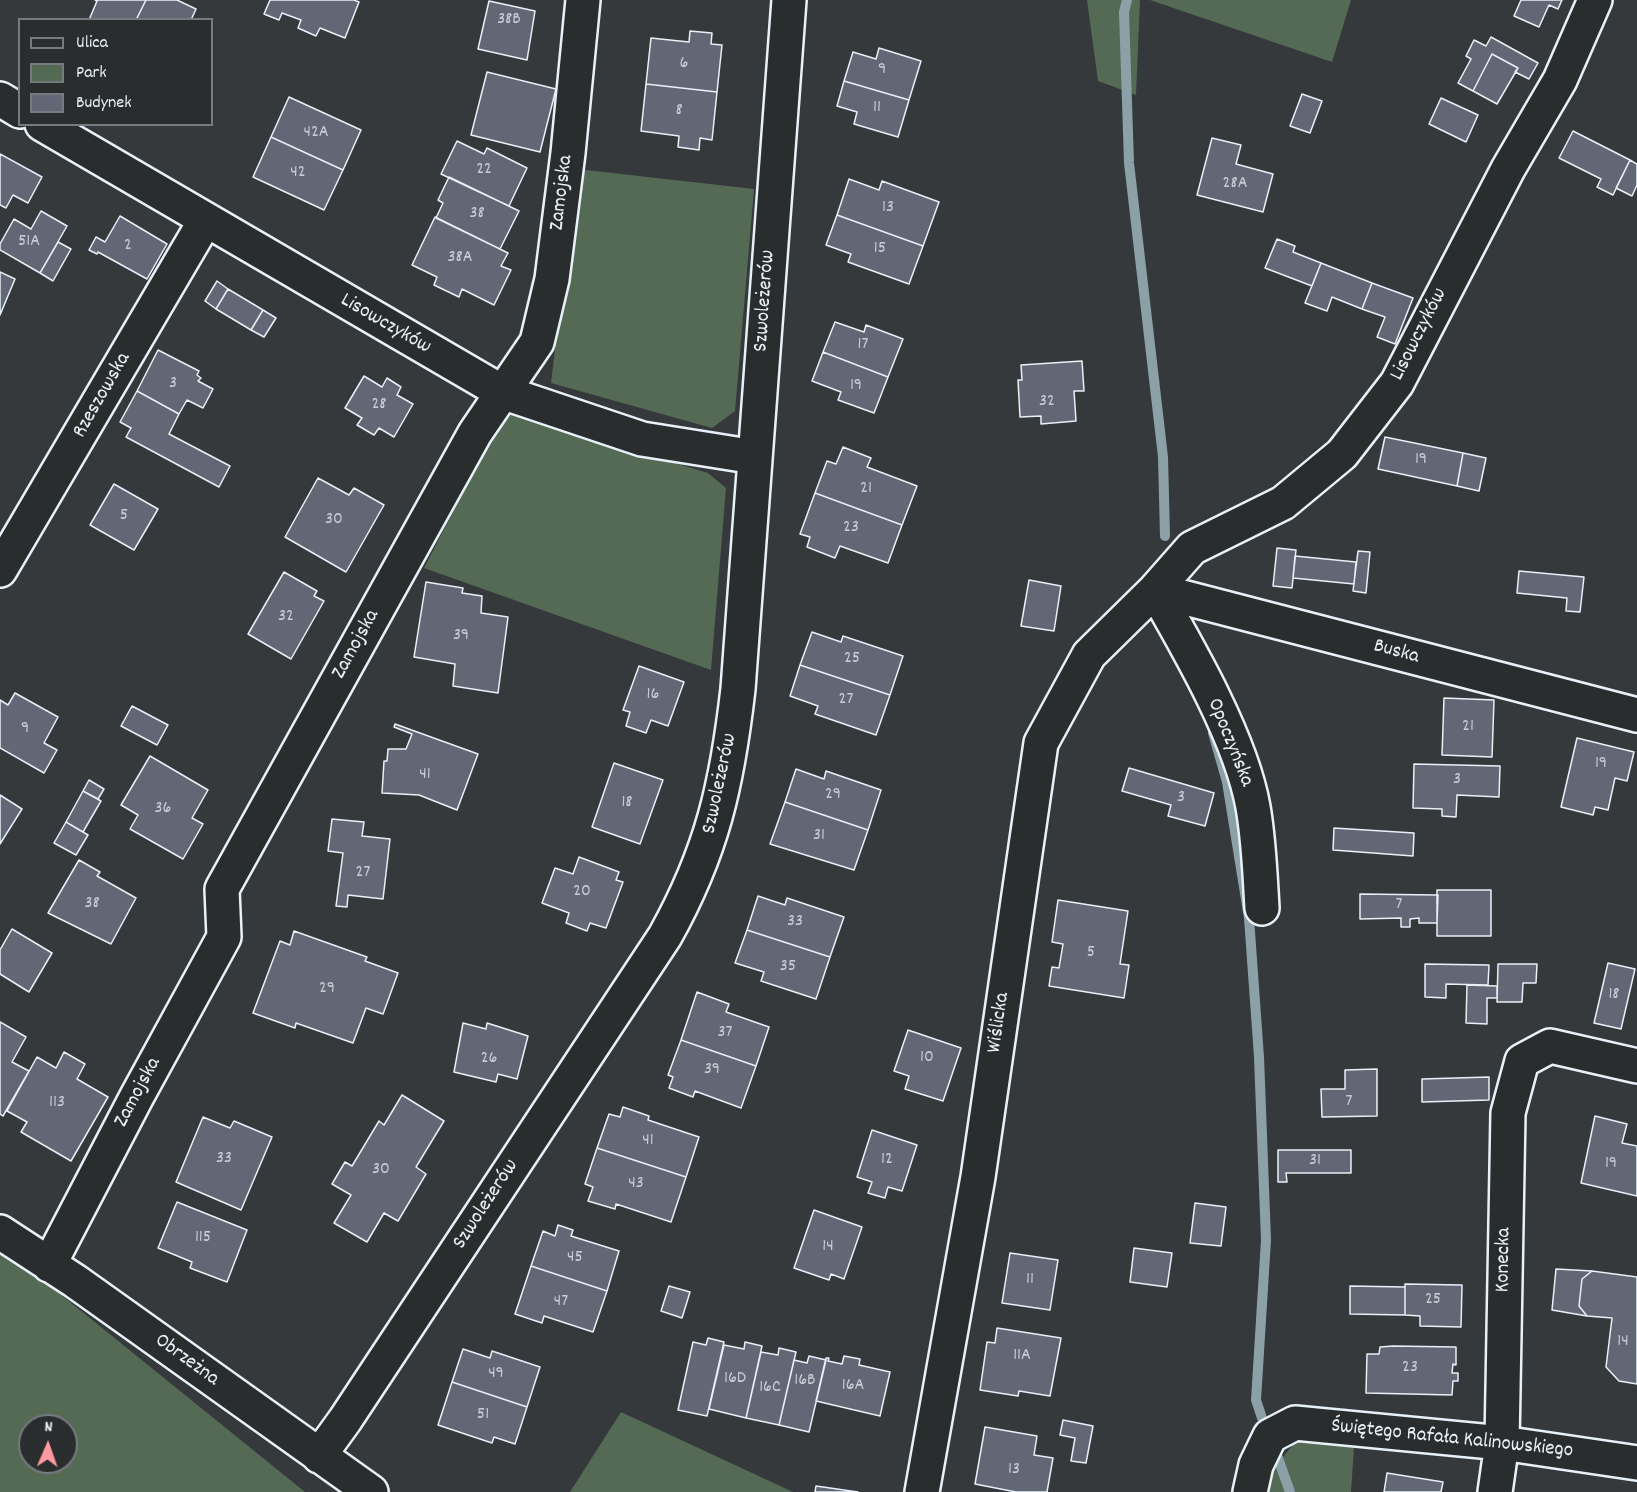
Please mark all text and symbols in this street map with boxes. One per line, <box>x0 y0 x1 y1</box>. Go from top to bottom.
house number: 38B <box>497 10 521 32</box>
legend <box>18 18 213 126</box>
text: Ulica <box>76 31 108 56</box>
house number: 6 <box>680 54 688 76</box>
house number: 9 <box>878 60 886 82</box>
text: Park <box>76 61 107 86</box>
text: Budynek <box>76 91 132 116</box>
house number: 11 <box>873 98 881 120</box>
house number: 8 <box>675 101 683 123</box>
house number: 42A <box>303 123 329 145</box>
street label: Zamojska <box>546 154 580 232</box>
house number: 22 <box>476 160 492 182</box>
house number: 42 <box>290 163 306 185</box>
house number: 28A <box>1223 174 1247 196</box>
house number: 13 <box>882 198 894 220</box>
house number: 38 <box>469 204 485 226</box>
house number: 51A <box>18 232 40 254</box>
house number: 2 <box>124 236 132 258</box>
house number: 15 <box>874 239 886 261</box>
house number: 38A <box>447 248 473 270</box>
street label: Szwoleżerów <box>750 249 782 353</box>
street label: Lisowczyków <box>1386 284 1454 386</box>
street label: Lisowczyków <box>335 289 435 361</box>
house number: 17 <box>858 335 868 357</box>
street label: Rzeszowska <box>68 349 138 443</box>
house number: 3 <box>169 374 177 396</box>
house number: 19 <box>850 376 862 398</box>
house number: 32 <box>1039 392 1055 414</box>
house number: 28 <box>371 395 387 417</box>
house number: 19 <box>1415 450 1427 472</box>
house number: 21 <box>860 479 872 501</box>
house number: 5 <box>120 506 128 528</box>
house number: 30 <box>325 510 343 532</box>
house number: 23 <box>843 518 859 540</box>
street label: Zamojska <box>328 606 386 684</box>
house number: 32 <box>278 607 294 629</box>
house number: 39 <box>453 626 469 648</box>
street label: Buska <box>1370 635 1422 671</box>
house number: 25 <box>844 649 860 671</box>
house number: 16 <box>647 685 659 707</box>
house number: 27 <box>839 690 853 712</box>
street label: Opoczyńska <box>1200 695 1258 791</box>
house number: 21 <box>1462 717 1474 739</box>
house number: 9 <box>21 719 29 741</box>
street label: Szwoleżerów <box>698 731 744 837</box>
house number: 19 <box>1595 754 1607 776</box>
house number: 41 <box>419 765 431 787</box>
house number: 3 <box>1453 770 1461 792</box>
house number: 29 <box>825 785 841 807</box>
house number: 3 <box>1177 788 1185 810</box>
house number: 18 <box>621 793 633 815</box>
house number: 36 <box>155 799 171 821</box>
house number: 31 <box>813 826 825 848</box>
house number: 27 <box>356 863 370 885</box>
house number: 20 <box>573 882 591 904</box>
house number: 38 <box>84 894 100 916</box>
house number: 7 <box>1396 895 1402 917</box>
house number: 33 <box>787 912 803 934</box>
house number: 5 <box>1087 943 1095 965</box>
house number: 35 <box>780 957 796 979</box>
house number: 29 <box>319 979 335 1001</box>
house number: 18 <box>1608 985 1620 1007</box>
street label: Wiślicka <box>983 991 1017 1055</box>
house number: 37 <box>718 1023 732 1045</box>
house number: 10 <box>920 1048 934 1070</box>
house number: 26 <box>481 1049 497 1071</box>
street label: Zamojska <box>110 1054 168 1132</box>
house number: 39 <box>704 1060 720 1082</box>
house number: 7 <box>1346 1092 1352 1114</box>
house number: 113 <box>49 1093 65 1115</box>
house number: 41 <box>642 1131 654 1153</box>
house number: 33 <box>216 1149 232 1171</box>
house number: 12 <box>881 1150 893 1172</box>
house number: 31 <box>1309 1151 1321 1173</box>
house number: 19 <box>1605 1154 1617 1176</box>
street label: Szwoleżerów <box>449 1155 525 1255</box>
house number: 30 <box>372 1160 390 1182</box>
house number: 43 <box>628 1174 644 1196</box>
street label: Konecka <box>1492 1227 1518 1293</box>
house number: 115 <box>195 1228 211 1250</box>
house number: 14 <box>822 1237 834 1259</box>
house number: 45 <box>567 1248 583 1270</box>
house number: 11 <box>1026 1270 1034 1292</box>
house number: 25 <box>1425 1290 1441 1312</box>
house number: 47 <box>554 1292 568 1314</box>
street label: Obrzeżna <box>149 1329 223 1393</box>
house number: 14 <box>1617 1332 1629 1354</box>
house number: 11A <box>1013 1346 1031 1368</box>
house number: 23 <box>1402 1358 1418 1380</box>
house number: 49 <box>488 1364 504 1386</box>
house number: 16D <box>724 1369 746 1391</box>
house number: 16B <box>794 1371 816 1393</box>
house number: 16A <box>842 1376 864 1398</box>
house number: 16C <box>759 1378 781 1400</box>
house number: 51 <box>477 1405 489 1427</box>
north arrow <box>18 1414 78 1474</box>
street label: Świętego Rafała Kalinowskiego <box>1330 1415 1574 1465</box>
text: N <box>44 1416 53 1439</box>
house number: 13 <box>1008 1460 1020 1482</box>

